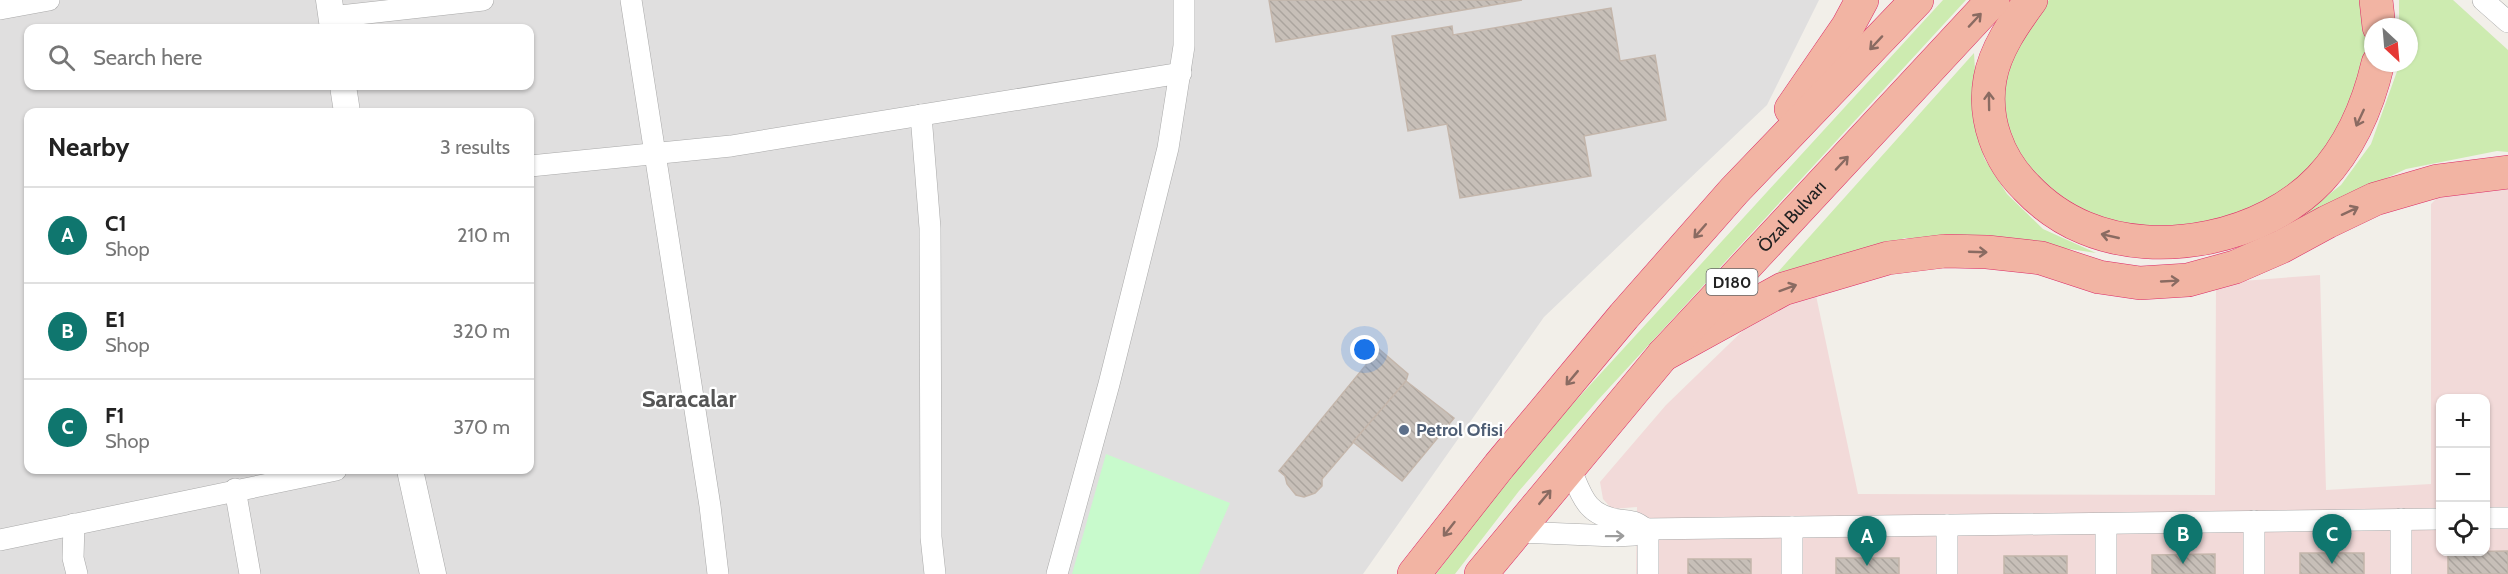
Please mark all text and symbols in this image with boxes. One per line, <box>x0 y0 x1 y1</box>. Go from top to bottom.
one-way arrow <box>1968 13 1982 28</box>
north arrow <box>2364 18 2418 72</box>
search box <box>24 24 534 90</box>
one-way arrow <box>1869 35 1884 50</box>
icon: search <box>45 41 78 74</box>
text: Search here <box>93 44 202 71</box>
one-way arrow <box>1983 92 1994 112</box>
one-way arrow <box>2354 109 2366 127</box>
text: Nearby <box>48 131 129 163</box>
text: 3 results <box>440 135 510 159</box>
one-way arrow <box>1835 156 1849 171</box>
street label: Özal Bulvarı <box>1753 176 1831 257</box>
one-way arrow <box>2340 205 2358 217</box>
text: C1 <box>105 210 127 237</box>
text: A <box>61 223 74 247</box>
text: 210 m <box>457 223 510 247</box>
one-way arrow <box>1693 223 1707 238</box>
one-way arrow <box>2101 229 2120 241</box>
text: Shop <box>105 237 150 261</box>
one-way arrow <box>1968 247 1988 258</box>
road number: D180 <box>1706 269 1758 295</box>
one-way arrow <box>2159 276 2179 287</box>
one-way arrow <box>1778 281 1797 292</box>
text: E1 <box>105 306 126 333</box>
text: B <box>61 319 74 343</box>
text: 320 m <box>453 319 510 343</box>
text: Shop <box>105 333 150 357</box>
your location <box>1350 335 1379 364</box>
one-way arrow <box>1566 370 1579 386</box>
district label: Saracalar <box>642 384 736 413</box>
map controls <box>2436 394 2490 556</box>
button: + <box>2436 394 2490 448</box>
text: F1 <box>105 402 125 429</box>
text: C <box>61 415 74 439</box>
text: 370 m <box>453 415 510 439</box>
place label: Petrol Ofisi <box>1416 419 1503 441</box>
marker: Petrol Ofisi <box>1397 423 1411 437</box>
text: Shop <box>105 429 150 453</box>
button: − <box>2436 448 2490 502</box>
one-way arrow <box>1538 490 1552 505</box>
button: locate <box>2436 502 2490 556</box>
pin: B <box>2164 514 2202 564</box>
pin: C <box>2312 514 2352 564</box>
pin: A <box>1848 516 1886 566</box>
one-way arrow <box>1443 521 1456 537</box>
one-way arrow <box>1605 530 1625 542</box>

